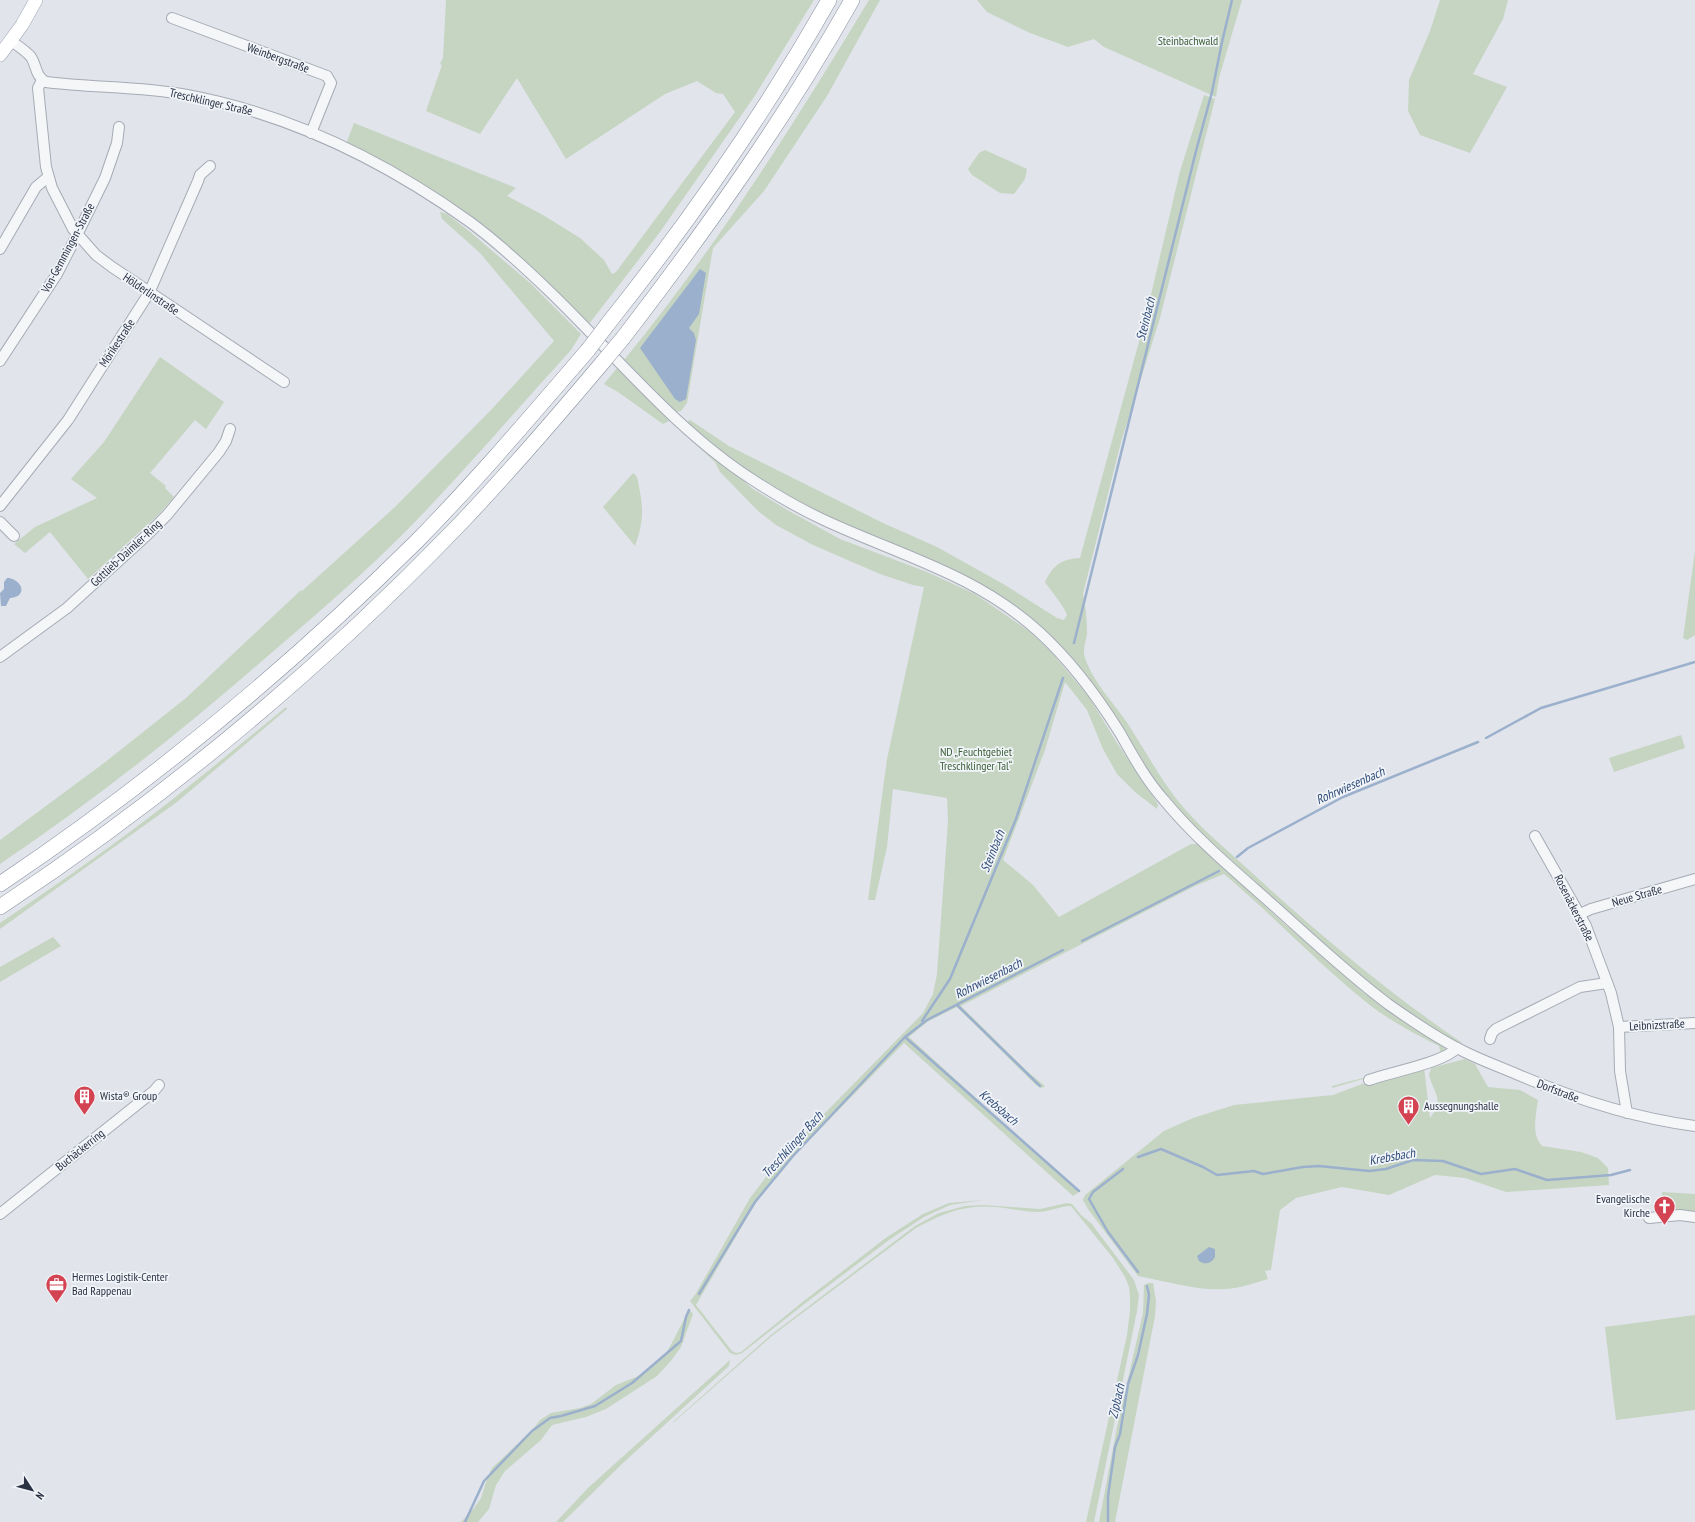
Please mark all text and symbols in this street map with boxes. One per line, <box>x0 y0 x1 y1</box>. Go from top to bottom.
park label: Steinbachwald <box>1158 33 1218 48</box>
street label: Weinbergstraße <box>245 39 311 76</box>
street label: Treschklinger Straße <box>168 85 254 118</box>
street label: Von-Gemmingen-Straße <box>37 200 98 296</box>
street label: Hölderlinstraße <box>120 269 182 318</box>
water label: Steinbach <box>1132 294 1159 343</box>
street label: Mörikestraße <box>95 316 138 370</box>
street label: Gottlieb-Daimler-Ring <box>87 516 164 589</box>
park label: ND „Feuchtgebiet Treschklinger Tal“ <box>940 744 1013 773</box>
water label: Rohrwiesenbach <box>1313 762 1388 808</box>
water label: Steinbach <box>976 826 1009 875</box>
street label: Rosenäckerstraße <box>1551 872 1598 944</box>
street label: Neue Straße <box>1610 881 1664 910</box>
water label: Rohrwiesenbach <box>952 954 1026 1003</box>
street label: Leibnizstraße <box>1629 1016 1685 1033</box>
street label: Dorfstraße <box>1535 1076 1581 1105</box>
building icon: Wista® Group <box>72 1083 98 1116</box>
water label: Krebsbach <box>976 1086 1023 1130</box>
place label: Wista® Group <box>100 1088 157 1103</box>
building icon: Aussegnungshalle <box>1396 1093 1422 1126</box>
place label: Aussegnungshalle <box>1424 1098 1499 1113</box>
water label: Treschklinger Bach <box>758 1107 828 1181</box>
street label: Buchäckerring <box>52 1125 107 1174</box>
water label: Krebsbach <box>1368 1144 1418 1169</box>
place label: Evangelische Kirche <box>1596 1191 1650 1220</box>
church icon: Evangelische Kirche <box>1652 1193 1678 1226</box>
place label: Hermes Logistik-Center Bad Rappenau <box>72 1269 169 1298</box>
office icon: Hermes Logistik-Center Bad Rappenau <box>43 1271 69 1304</box>
water label: Zipbach <box>1104 1381 1129 1420</box>
north arrow <box>12 1470 52 1510</box>
text: N <box>33 1489 48 1502</box>

